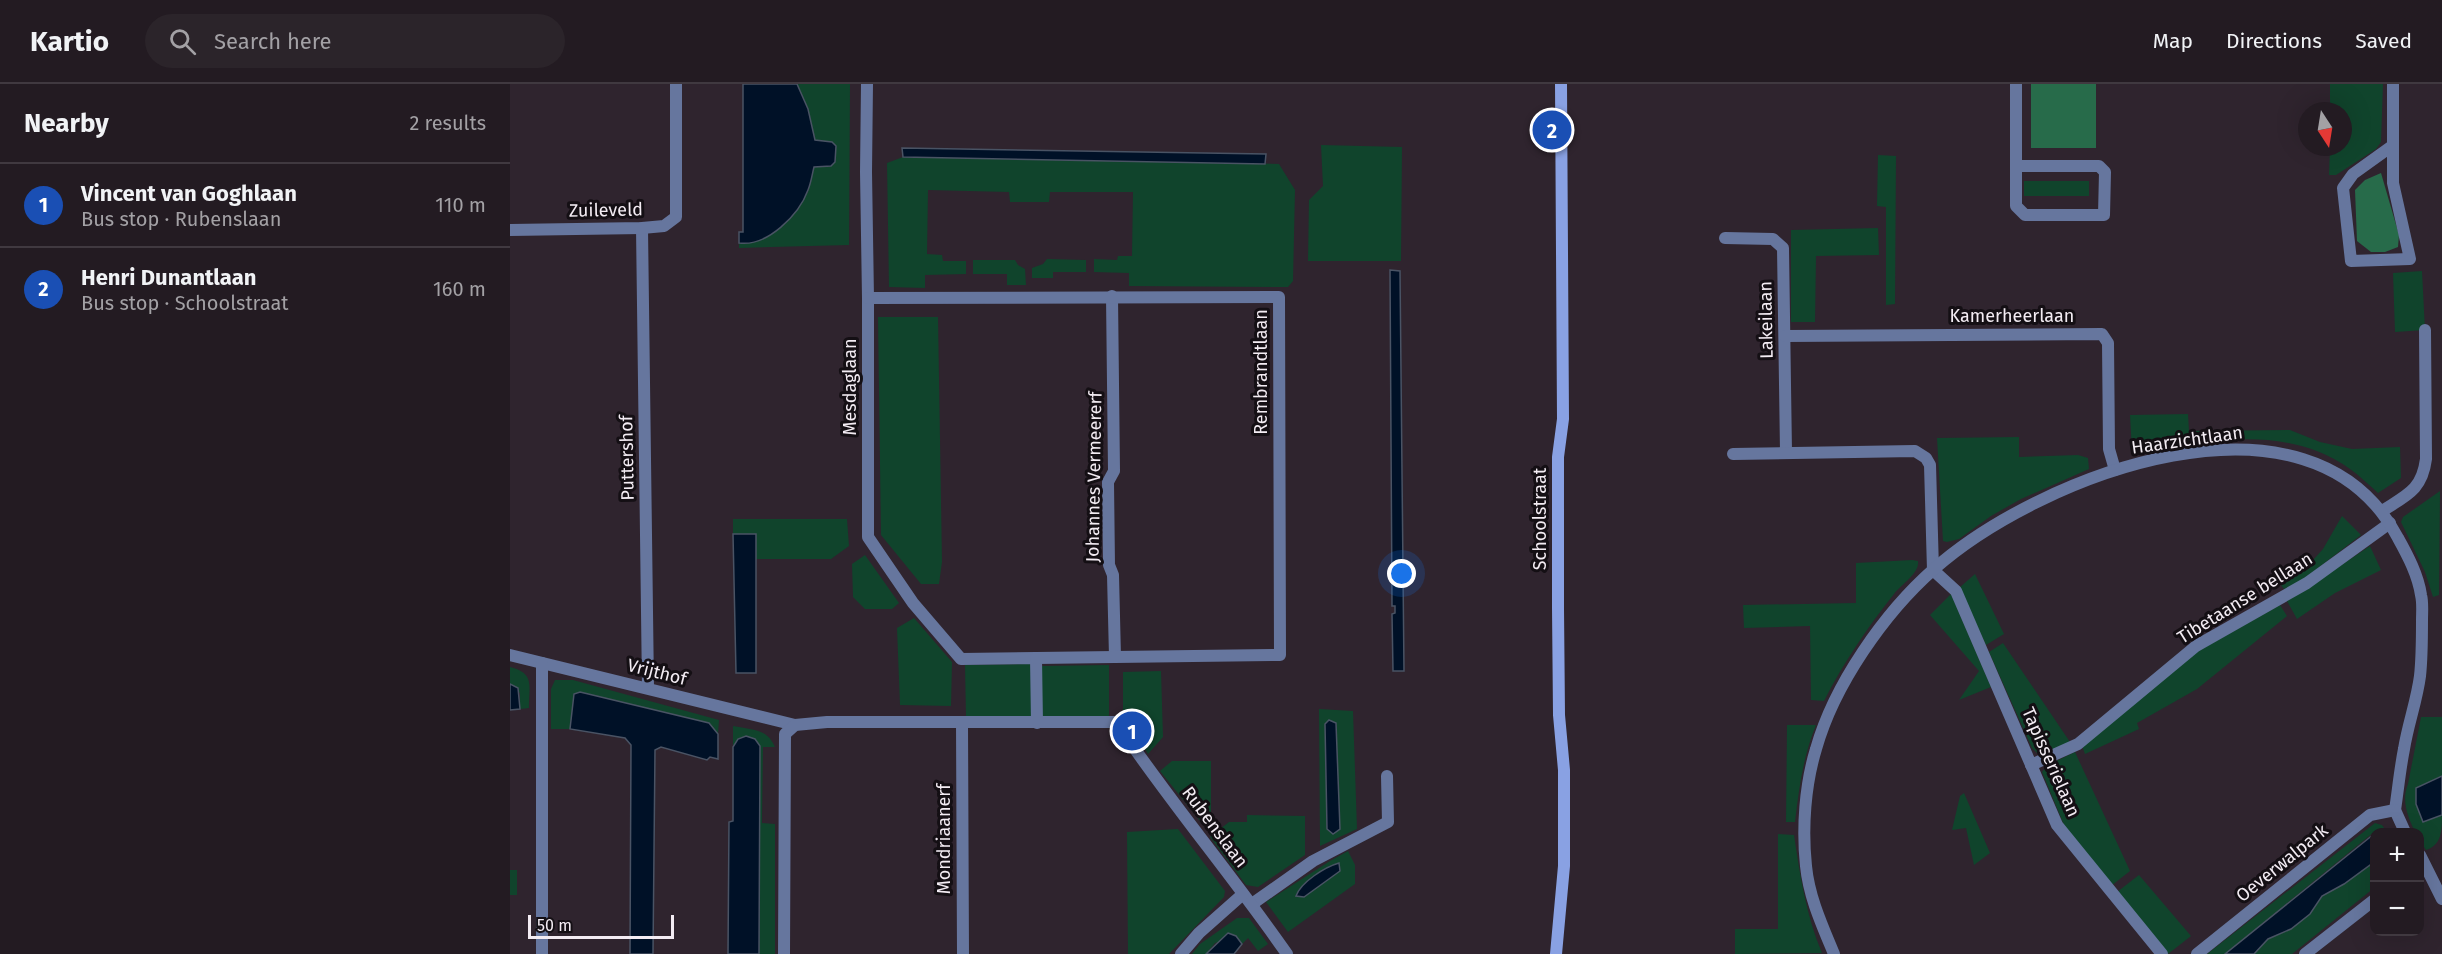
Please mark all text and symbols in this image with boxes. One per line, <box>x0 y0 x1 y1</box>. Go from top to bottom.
search box <box>145 14 565 68</box>
text: Kartio <box>30 25 109 58</box>
icon: search <box>166 25 199 58</box>
text: Search here <box>214 28 332 55</box>
text: Map <box>2153 28 2193 54</box>
text: Directions <box>2226 28 2322 54</box>
text: Saved <box>2355 28 2412 54</box>
north arrow <box>2298 102 2352 156</box>
text: Nearby <box>24 108 109 139</box>
pin: 2 <box>1532 108 1572 152</box>
text: 2 results <box>409 111 486 135</box>
text: Vincent van Goghlaan <box>81 180 297 207</box>
text: 1 <box>39 193 48 217</box>
text: 110 m <box>435 193 486 217</box>
street label: Zuileveld <box>569 198 643 222</box>
text: Bus stop · Rubenslaan <box>81 207 281 231</box>
text: Henri Dunantlaan <box>81 264 256 291</box>
text: 2 <box>38 277 49 301</box>
text: 160 m <box>433 277 486 301</box>
street label: Lakeilaan <box>1754 281 1778 359</box>
text: Bus stop · Schoolstraat <box>81 291 289 315</box>
street label: Kamerheerlaan <box>1950 305 2074 327</box>
street label: Rembrandtlaan <box>1250 309 1272 435</box>
street label: Mesdaglaan <box>839 338 861 436</box>
street label: Johannes Vermeererf <box>1082 389 1107 563</box>
street label: Puttershof <box>615 413 639 501</box>
street label: Haarzichtlaan <box>2130 421 2244 459</box>
street label: Schoolstraat <box>1529 467 1551 570</box>
street label: Tibetaanse bellaan <box>2173 548 2317 648</box>
your location <box>1387 559 1416 588</box>
street label: Vrijthof <box>625 654 691 690</box>
street label: Tapisserielaan <box>2017 704 2085 820</box>
pin: 1 <box>1112 708 1152 754</box>
street label: Mondriaanerf <box>933 782 955 894</box>
street label: Rubenslaan <box>1177 782 1253 872</box>
street label: Oeverwalpark <box>2232 819 2333 907</box>
map controls <box>2370 828 2424 936</box>
button: + <box>2370 828 2424 882</box>
button: − <box>2370 882 2424 936</box>
scale bar <box>528 912 674 940</box>
text: 50 m <box>537 916 572 935</box>

